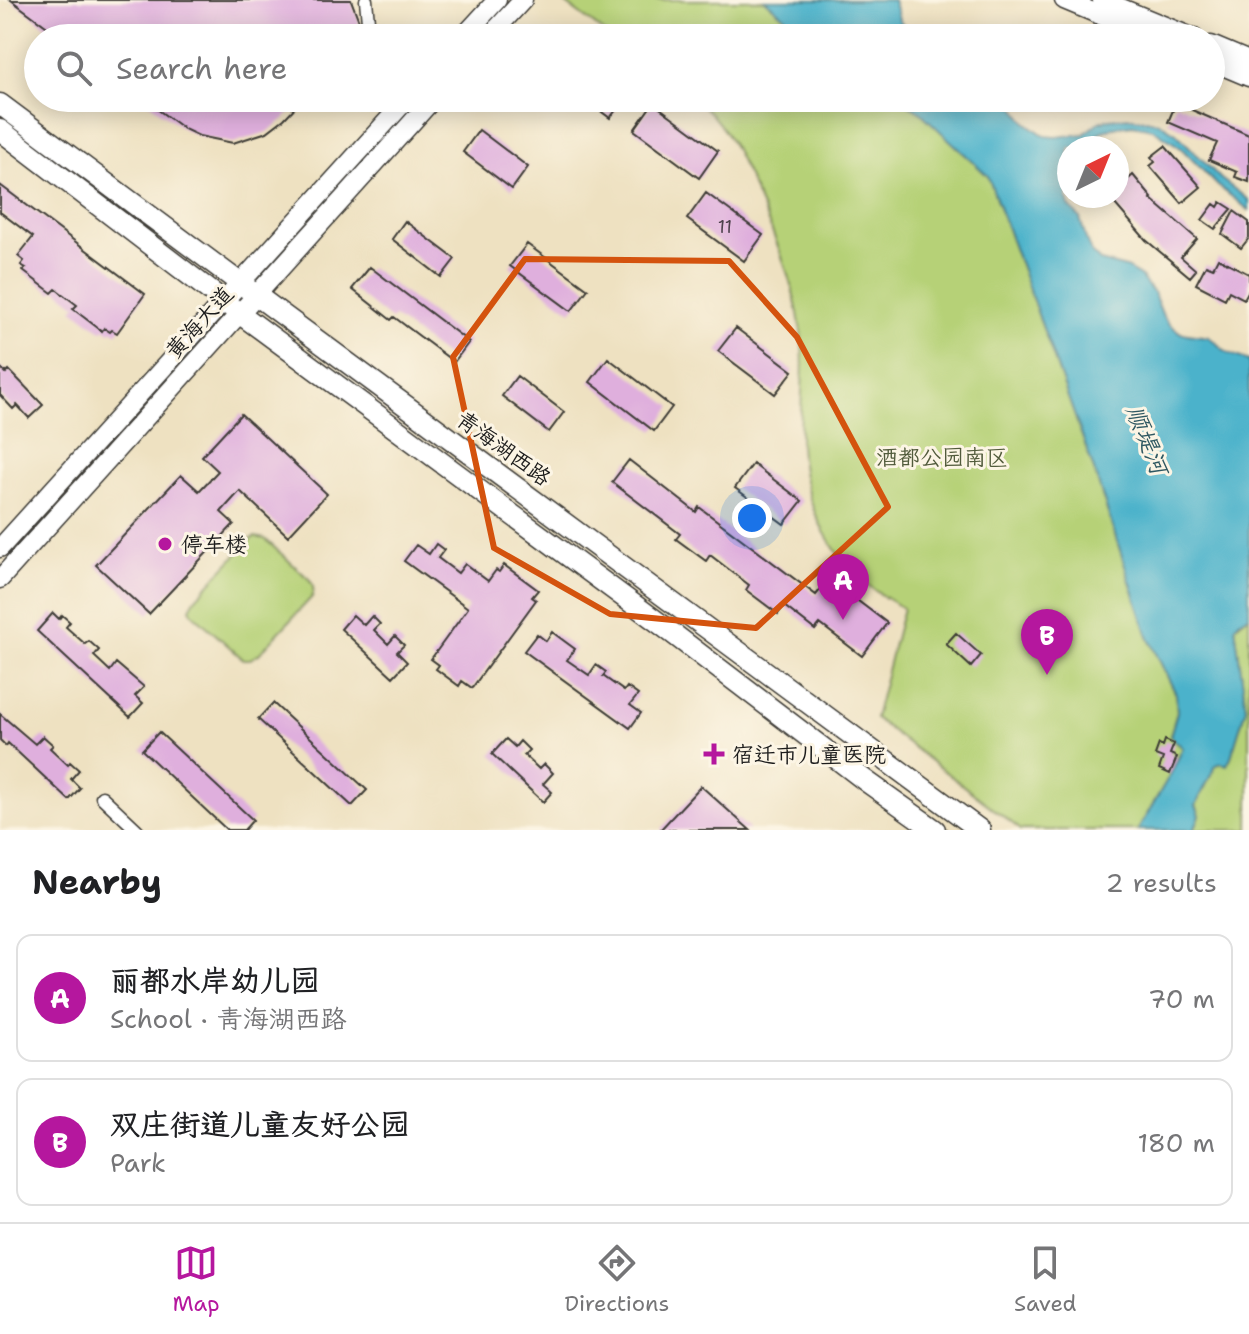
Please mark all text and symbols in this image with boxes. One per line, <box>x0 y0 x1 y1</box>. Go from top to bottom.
search box <box>24 24 1225 112</box>
icon: search <box>52 46 96 90</box>
text: Search here <box>116 48 287 89</box>
north arrow <box>1057 136 1129 208</box>
house number: 11 <box>718 215 732 239</box>
street label: 黄海大道 <box>159 280 240 365</box>
water label: 顺堤河 <box>1119 401 1177 483</box>
street label: 青海湖西路 <box>451 404 557 492</box>
park label: 酒都公园南区 <box>876 443 1008 472</box>
your location <box>732 498 772 538</box>
place label: 停车楼 <box>181 530 247 559</box>
marker: 停车楼 <box>156 535 174 553</box>
pin: A <box>817 554 869 620</box>
pin: B <box>1021 609 1073 675</box>
place label: 宿迁市儿童医院 <box>732 740 886 769</box>
marker: 宿迁市儿童医院 <box>703 743 725 765</box>
text: Nearby <box>32 859 162 905</box>
text: 2 results <box>1105 865 1217 900</box>
text: 丽都水岸幼儿园 <box>110 960 320 1001</box>
text: A <box>50 981 70 1016</box>
text: 70 m <box>1148 981 1215 1016</box>
text: School · 青海湖西路 <box>110 1001 347 1036</box>
text: 双庄街道儿童友好公园 <box>110 1104 410 1145</box>
text: B <box>52 1125 68 1160</box>
text: 180 m <box>1137 1125 1215 1160</box>
text: Park <box>110 1145 166 1180</box>
tab: Map <box>172 1241 220 1318</box>
tab: Directions <box>564 1241 669 1318</box>
tab: Saved <box>1014 1241 1077 1318</box>

